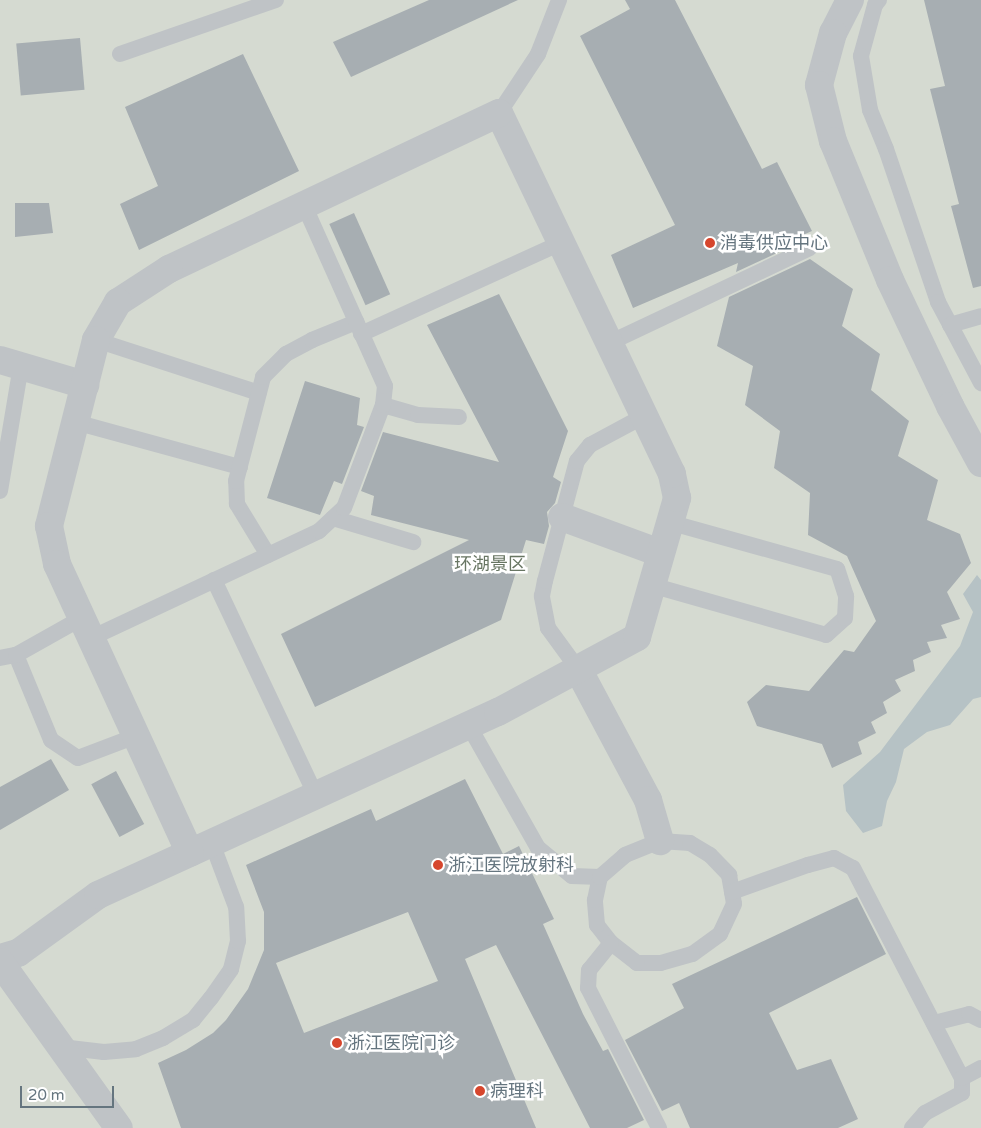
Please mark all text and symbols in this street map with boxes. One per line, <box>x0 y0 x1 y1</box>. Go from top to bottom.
place label: 消毒供应中心 <box>720 232 828 254</box>
marker: 消毒供应中心 <box>704 237 716 249</box>
park label: 环湖景区 <box>454 553 526 575</box>
place label: 浙江医院放射科 <box>448 854 574 876</box>
marker: 浙江医院放射科 <box>432 859 444 871</box>
place label: 浙江医院门诊 <box>347 1032 455 1054</box>
marker: 浙江医院门诊 <box>331 1037 343 1049</box>
scale bar <box>22 1076 116 1108</box>
place label: 病理科 <box>490 1080 544 1102</box>
marker: 病理科 <box>474 1085 486 1097</box>
text: 20 m <box>28 1086 65 1104</box>

